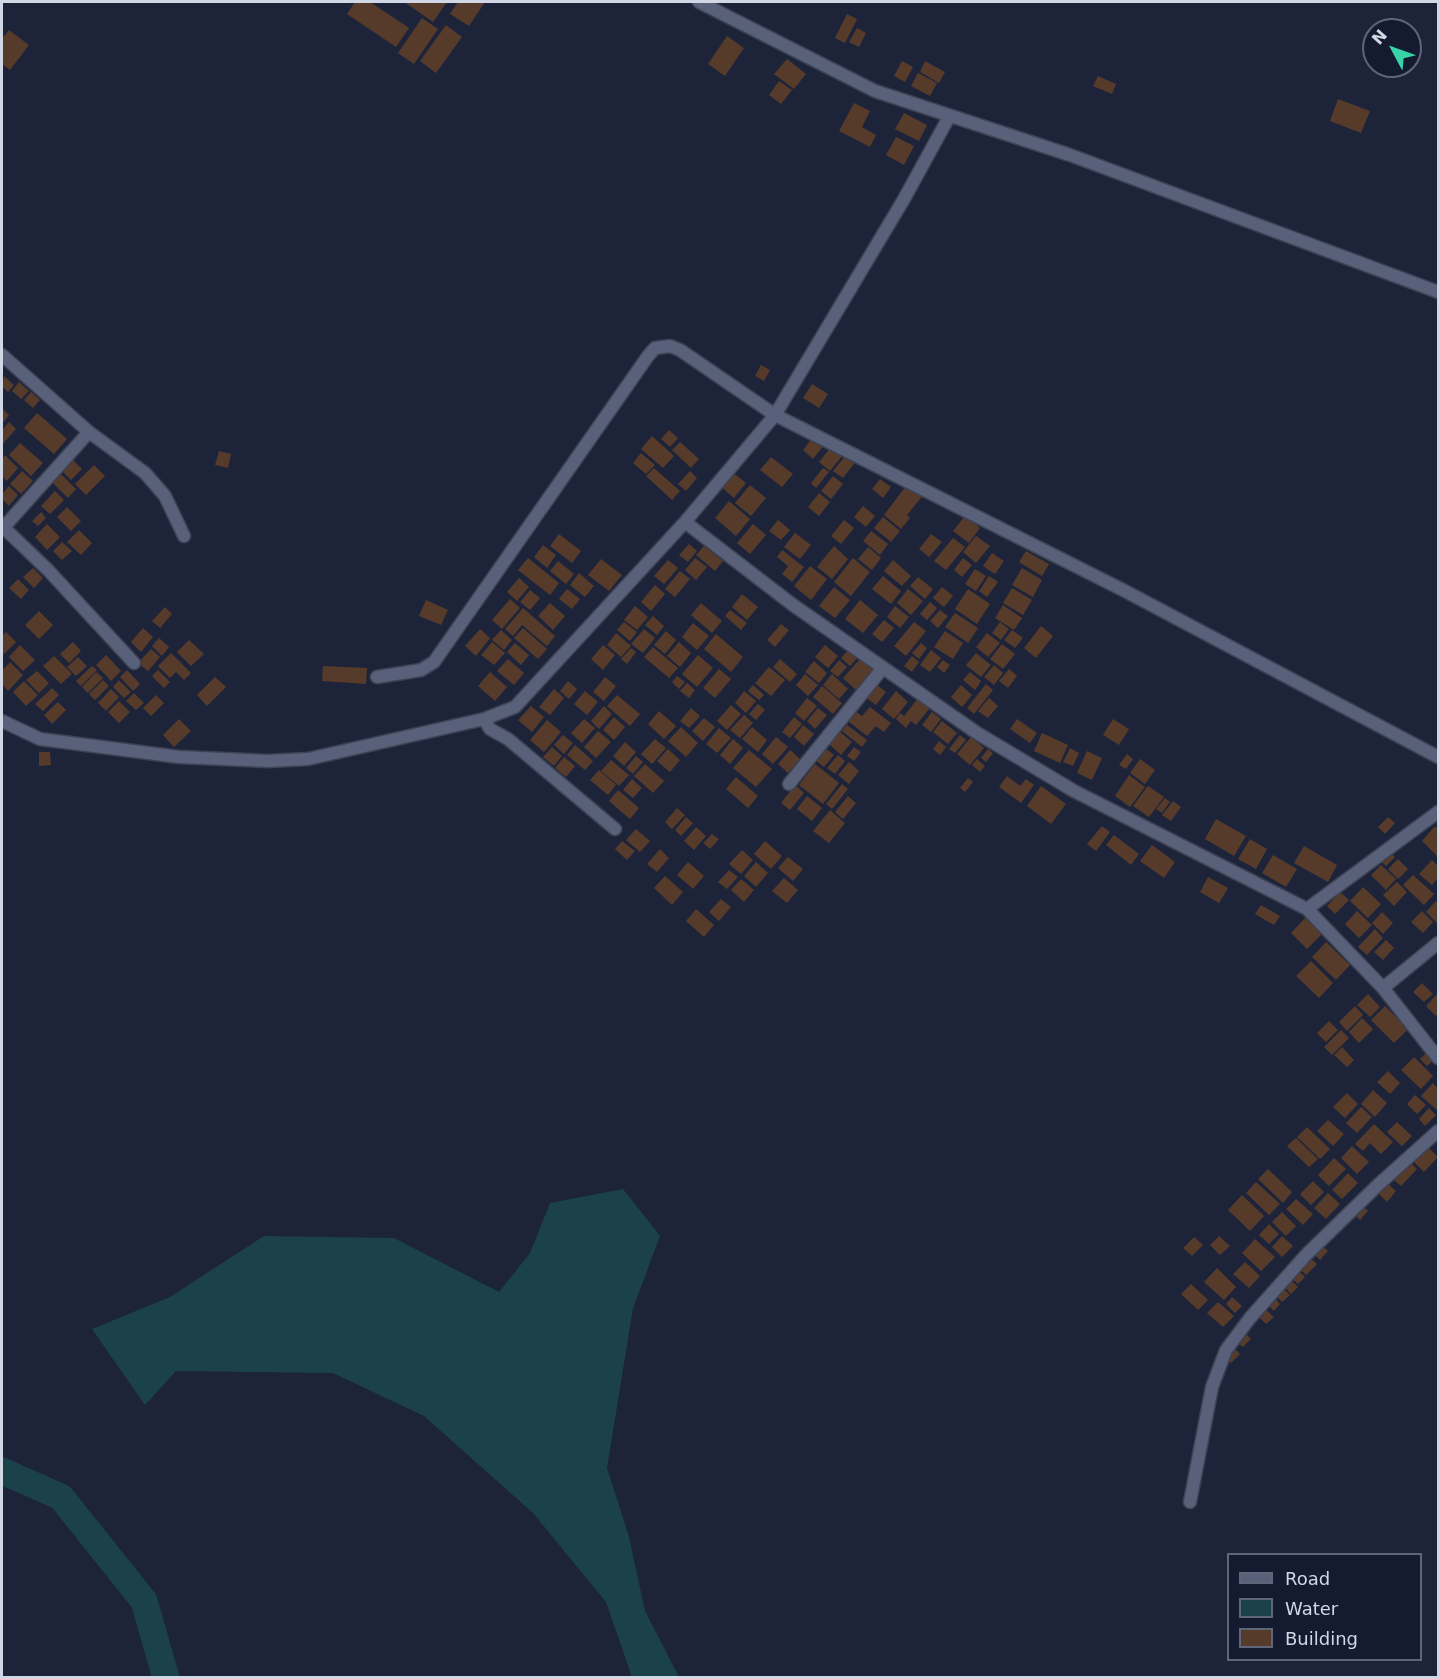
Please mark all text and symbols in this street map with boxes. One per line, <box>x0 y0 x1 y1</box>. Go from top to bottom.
north arrow <box>1362 18 1422 78</box>
text: N <box>1368 26 1391 48</box>
legend <box>1227 1553 1422 1661</box>
text: Road <box>1285 1568 1330 1589</box>
text: Water <box>1285 1598 1338 1619</box>
text: Building <box>1285 1628 1358 1649</box>

